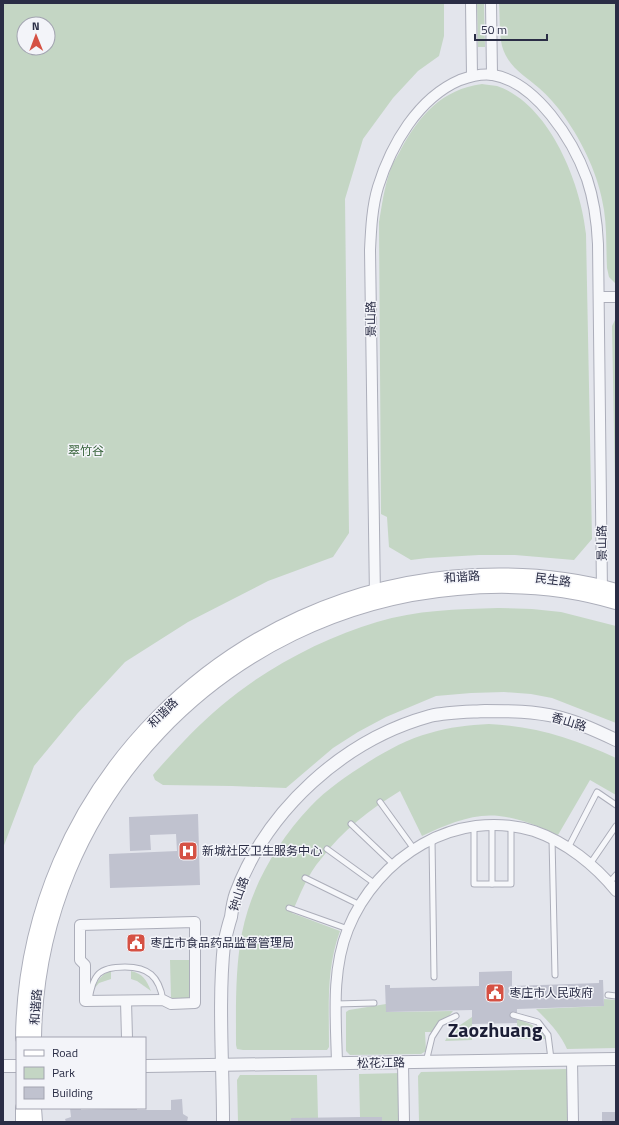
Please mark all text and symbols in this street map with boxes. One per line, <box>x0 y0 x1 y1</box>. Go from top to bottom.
north arrow <box>16 16 56 56</box>
scale bar <box>475 16 547 42</box>
text: N <box>32 18 40 34</box>
text: 50 m <box>481 20 507 39</box>
street label: 景山路 <box>361 301 380 337</box>
park label: 翠竹谷 <box>68 441 104 460</box>
street label: 景山路 <box>592 525 611 561</box>
street label: 和谐路 <box>443 566 481 587</box>
street label: 民生路 <box>534 568 572 591</box>
street label: 和谐路 <box>143 693 182 732</box>
street label: 香山路 <box>549 707 589 736</box>
hospital icon: 新城社区卫生服务中心 <box>177 840 199 862</box>
place label: 新城社区卫生服务中心 <box>202 841 322 860</box>
street label: 钟山路 <box>224 874 253 914</box>
public building icon: 枣庄市食品药品监督管理局 <box>125 932 147 954</box>
place label: 枣庄市食品药品监督管理局 <box>150 933 294 952</box>
public building icon: 枣庄市人民政府 <box>484 982 506 1004</box>
place label: 枣庄市人民政府 <box>509 983 593 1002</box>
street label: 和谐路 <box>25 988 46 1026</box>
district label: Zaozhuang <box>448 1014 543 1045</box>
legend <box>16 1037 146 1109</box>
text: Road <box>52 1043 78 1062</box>
street label: 松花江路 <box>357 1053 405 1072</box>
text: Park <box>52 1063 75 1082</box>
text: Building <box>52 1083 93 1102</box>

